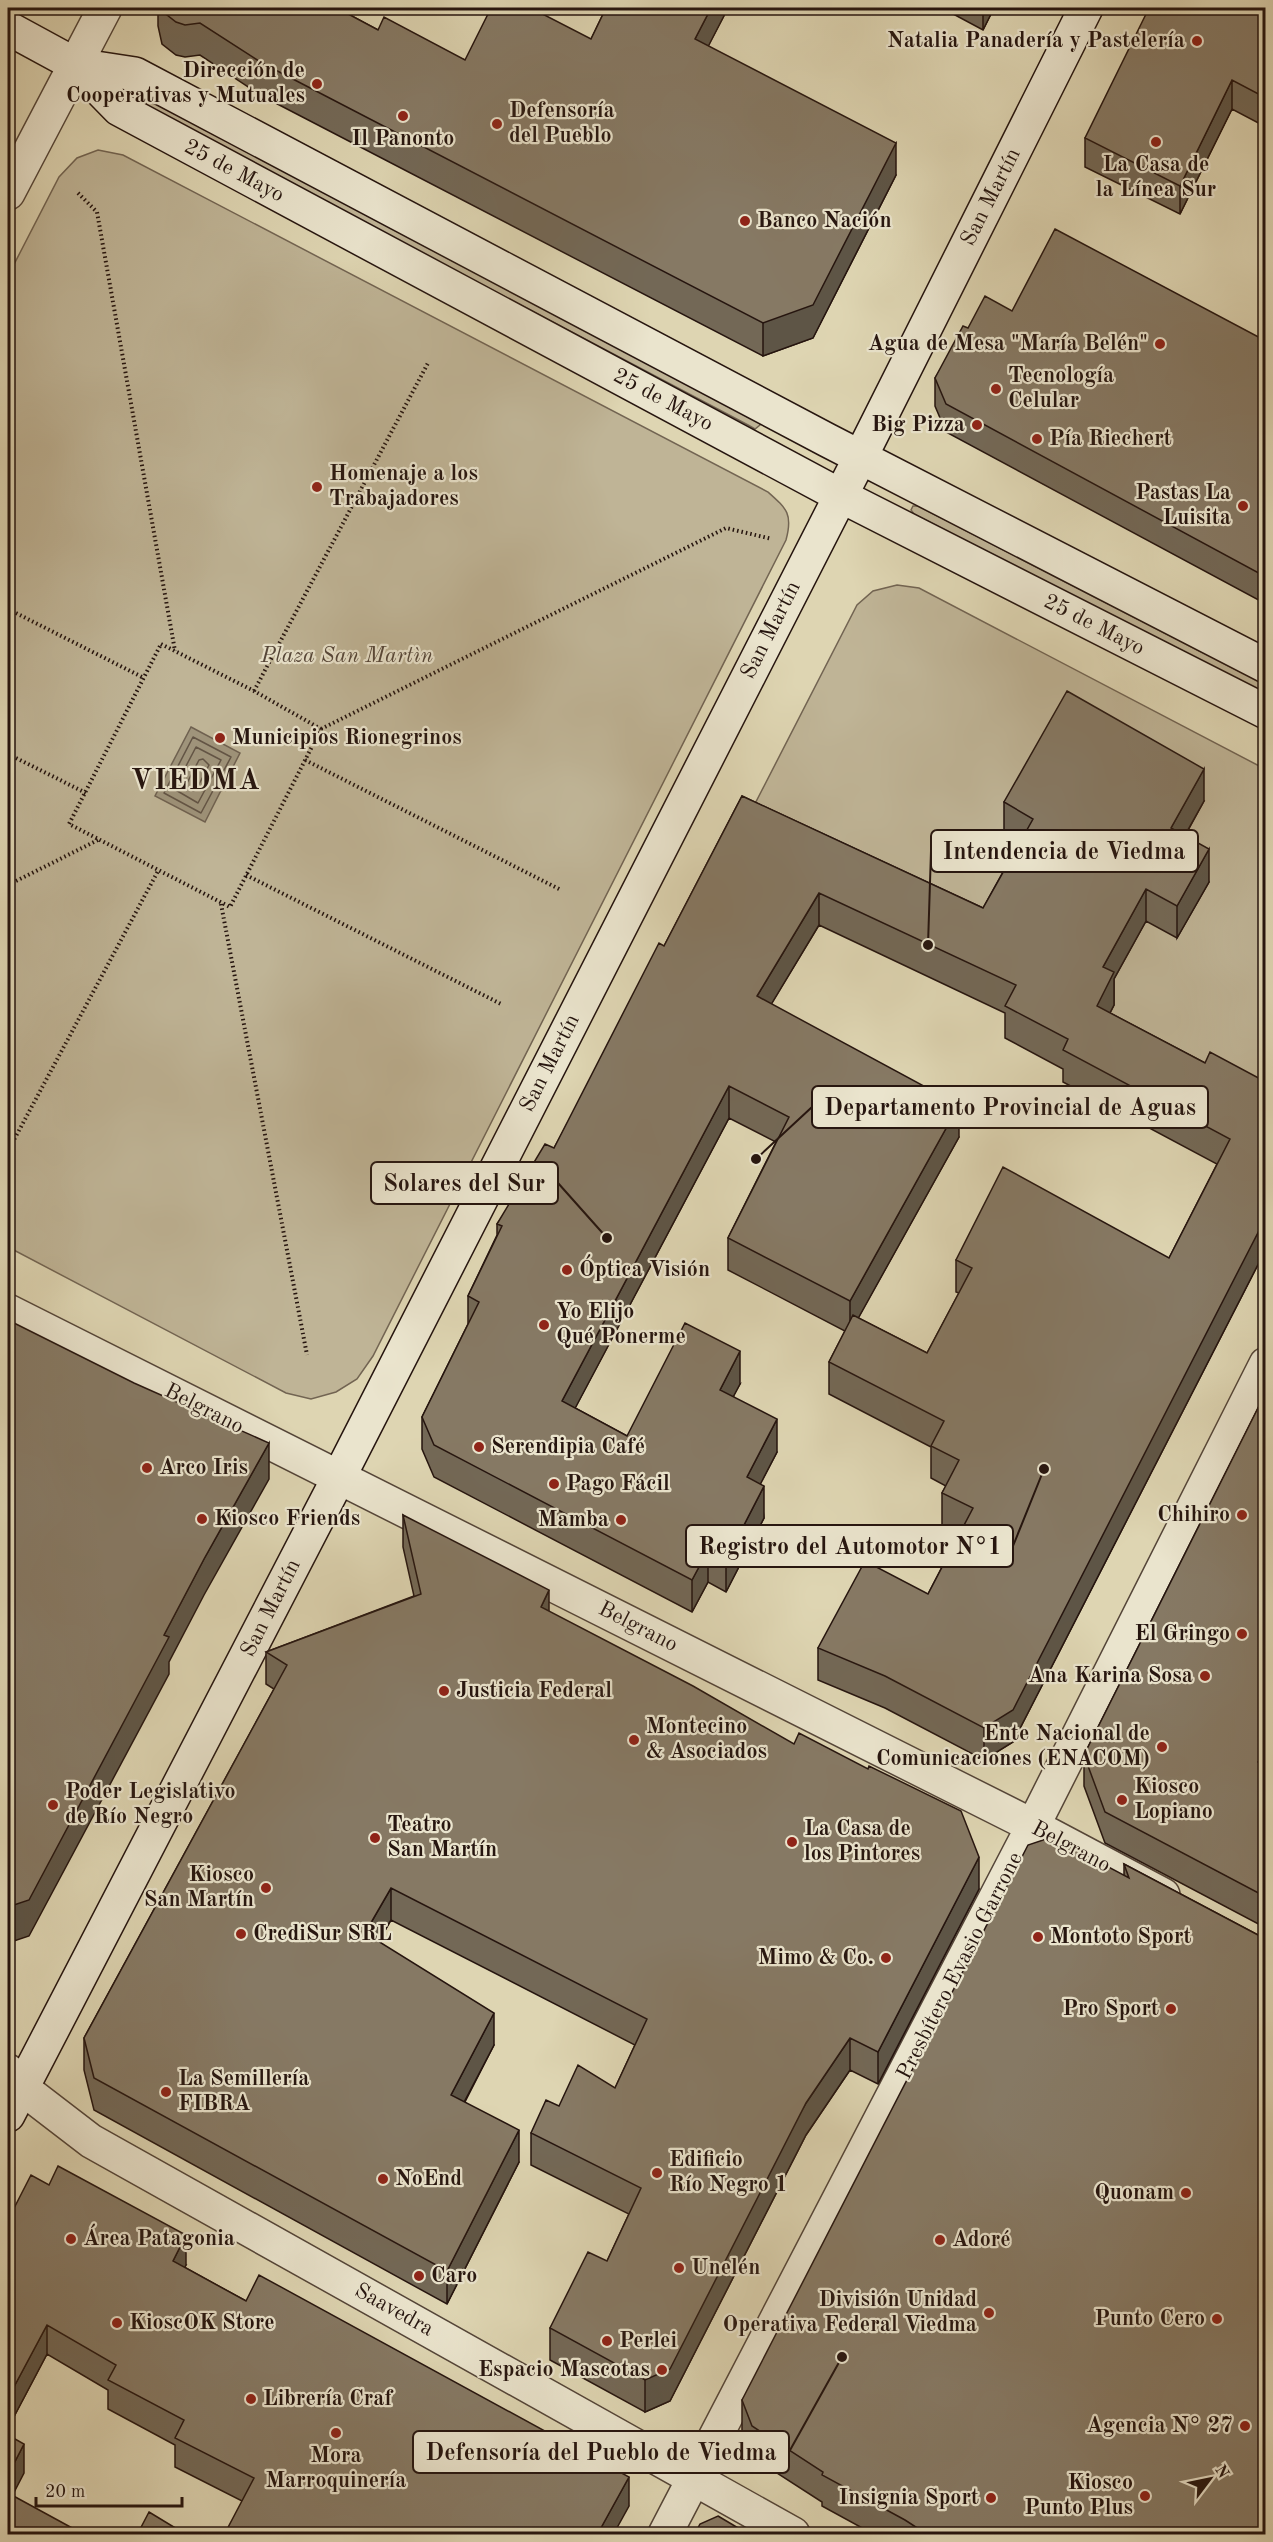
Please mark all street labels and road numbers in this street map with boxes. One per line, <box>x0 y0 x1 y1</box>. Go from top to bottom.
street label: 25 de Mayo <box>180 135 288 207</box>
street label: San Martín <box>957 145 1025 249</box>
street label: 25 de Mayo <box>609 364 717 436</box>
street label: San Martín <box>737 578 805 682</box>
street label: 25 de Mayo <box>1040 590 1148 660</box>
street label: San Martín <box>516 1011 584 1115</box>
street label: Belgrano <box>161 1380 247 1438</box>
street label: San Martín <box>237 1556 305 1660</box>
street label: Belgrano <box>595 1598 681 1656</box>
street label: Belgrano <box>1028 1817 1114 1877</box>
street label: Presbítero Evasio Garrone <box>893 1849 1027 2083</box>
street label: Saavedra <box>351 2279 437 2341</box>

